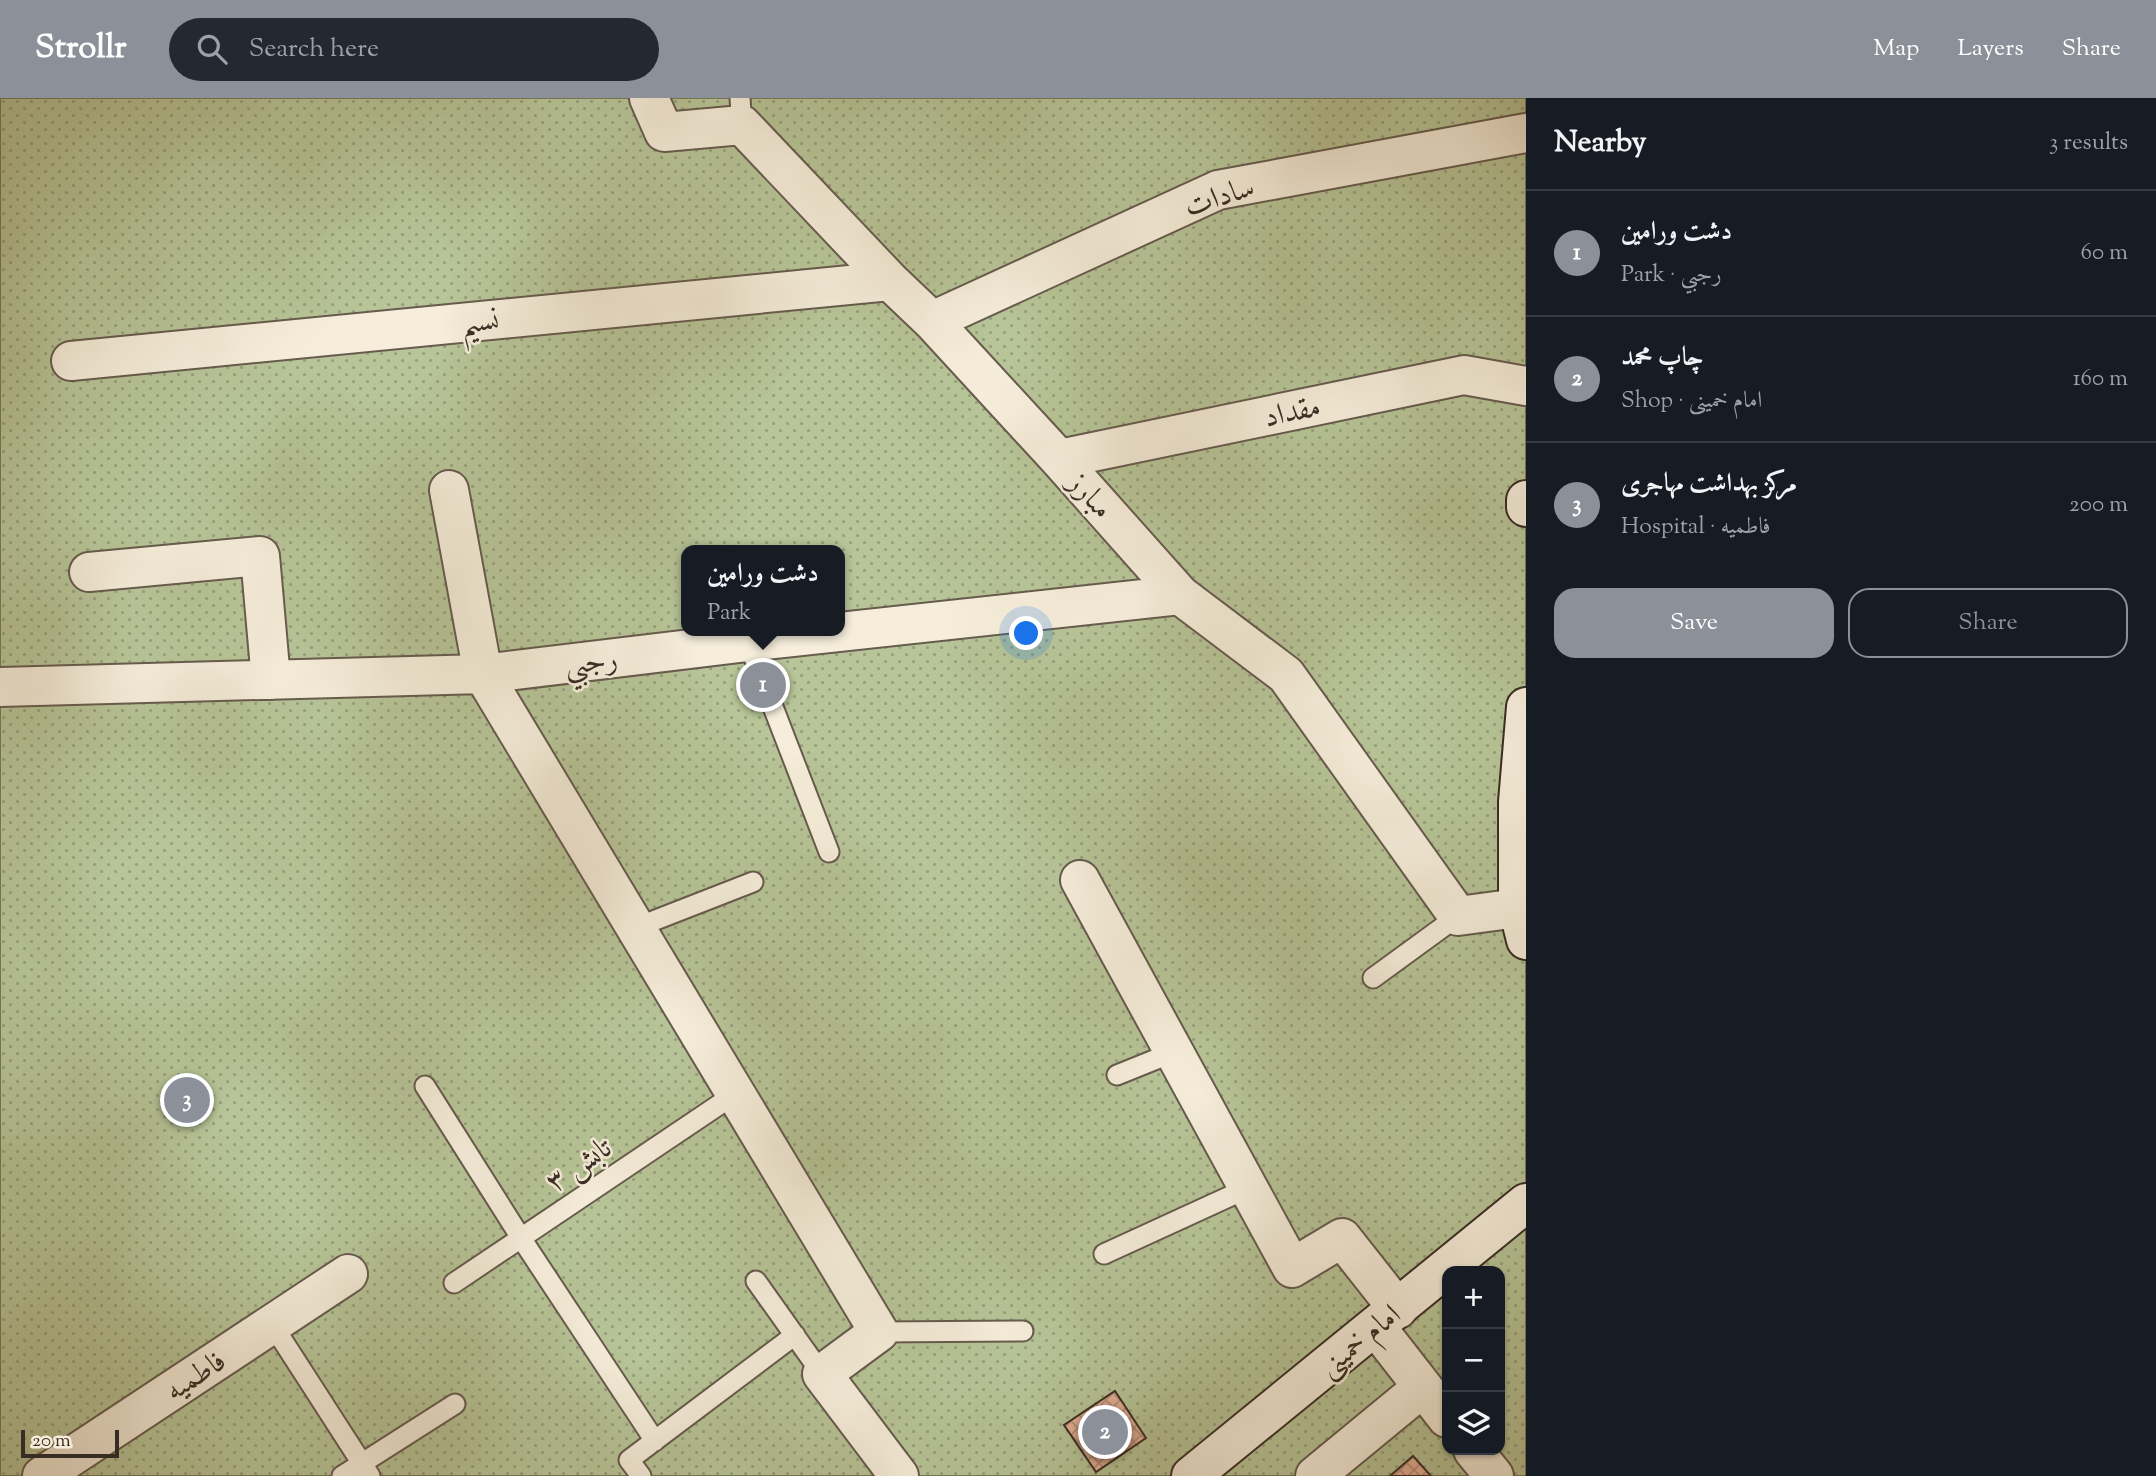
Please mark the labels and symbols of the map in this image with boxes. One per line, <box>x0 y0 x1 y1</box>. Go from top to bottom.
street label: سادات <box>1179 167 1261 230</box>
street label: نسيم <box>459 300 502 352</box>
street label: مقداد <box>1260 386 1325 440</box>
street label: مبارز <box>1054 462 1122 530</box>
your location <box>1009 616 1043 650</box>
street label: رجبي <box>562 639 621 692</box>
pin: 1 <box>740 659 786 711</box>
pin: 3 <box>164 1074 210 1126</box>
street label: تابش ۳ <box>538 1128 621 1204</box>
street label: امام خمینی <box>1310 1295 1413 1390</box>
street label: فاطميه <box>157 1341 235 1413</box>
pin: 2 <box>1082 1406 1128 1458</box>
scale bar <box>21 1427 119 1459</box>

